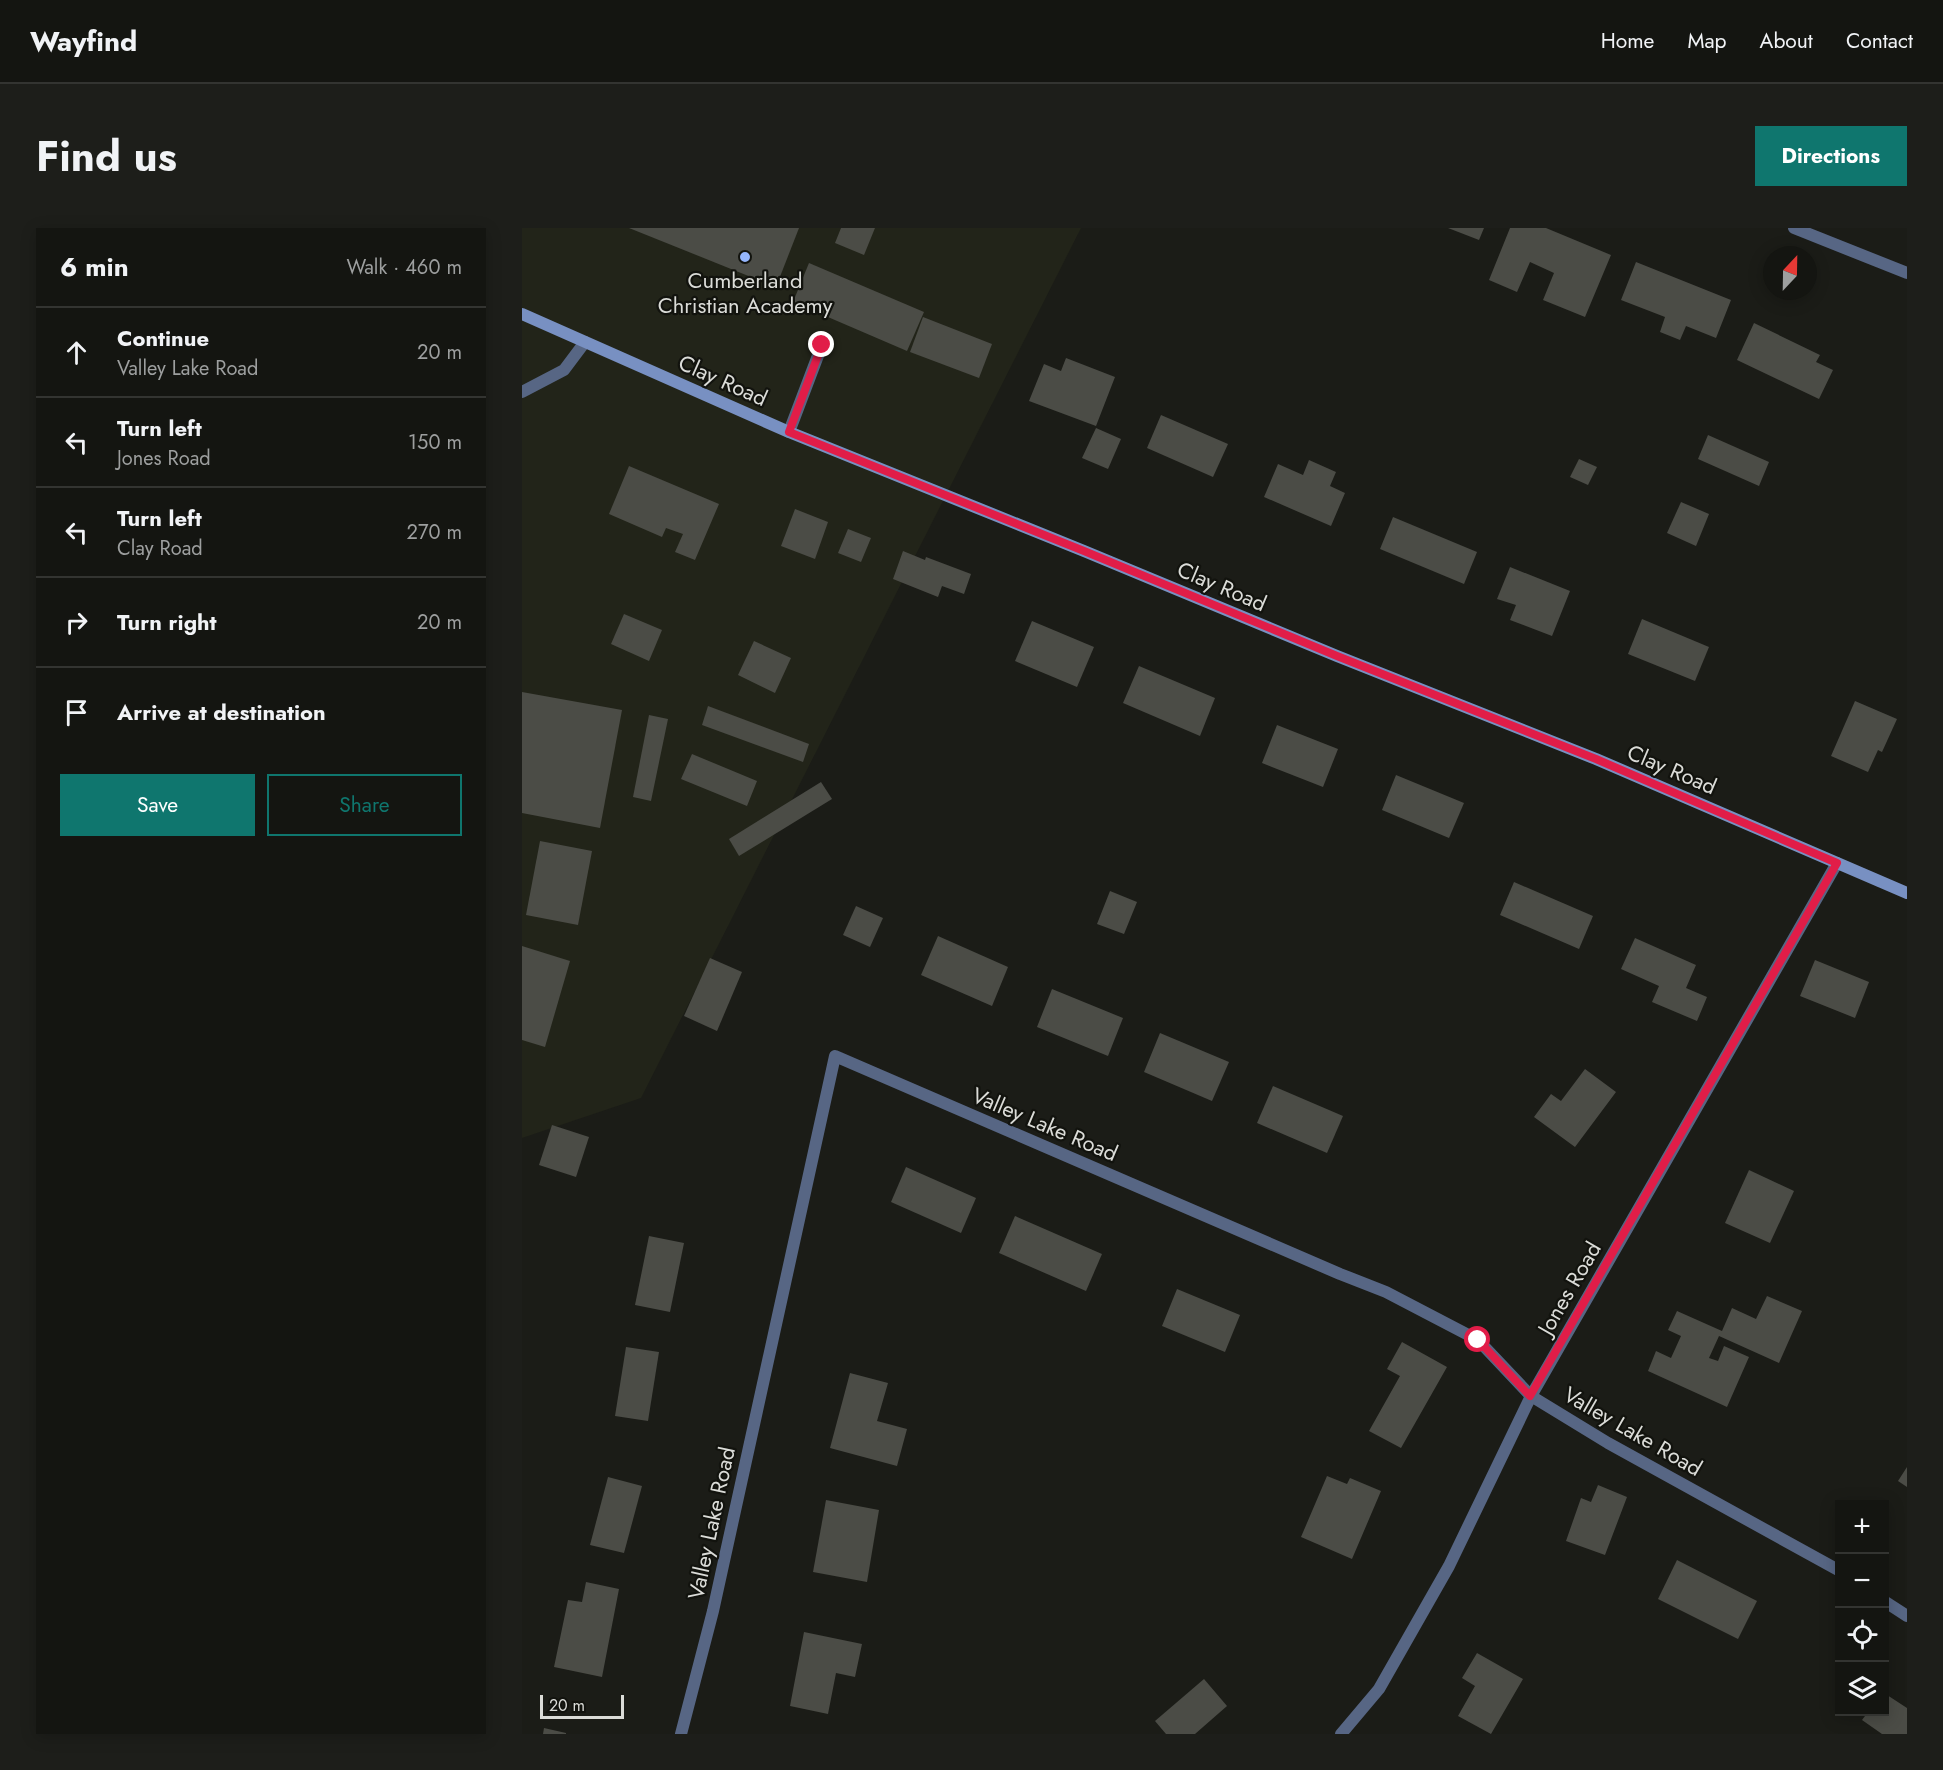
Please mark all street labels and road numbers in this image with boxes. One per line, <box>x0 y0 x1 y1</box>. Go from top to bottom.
street label: Clay Road <box>673 346 773 414</box>
street label: Clay Road <box>1172 553 1272 619</box>
street label: Clay Road <box>1622 736 1722 802</box>
street label: Valley Lake Road <box>967 1079 1123 1169</box>
street label: Jones Road <box>1528 1235 1609 1343</box>
street label: Valley Lake Road <box>1558 1378 1708 1484</box>
street label: Valley Lake Road <box>679 1444 743 1602</box>

